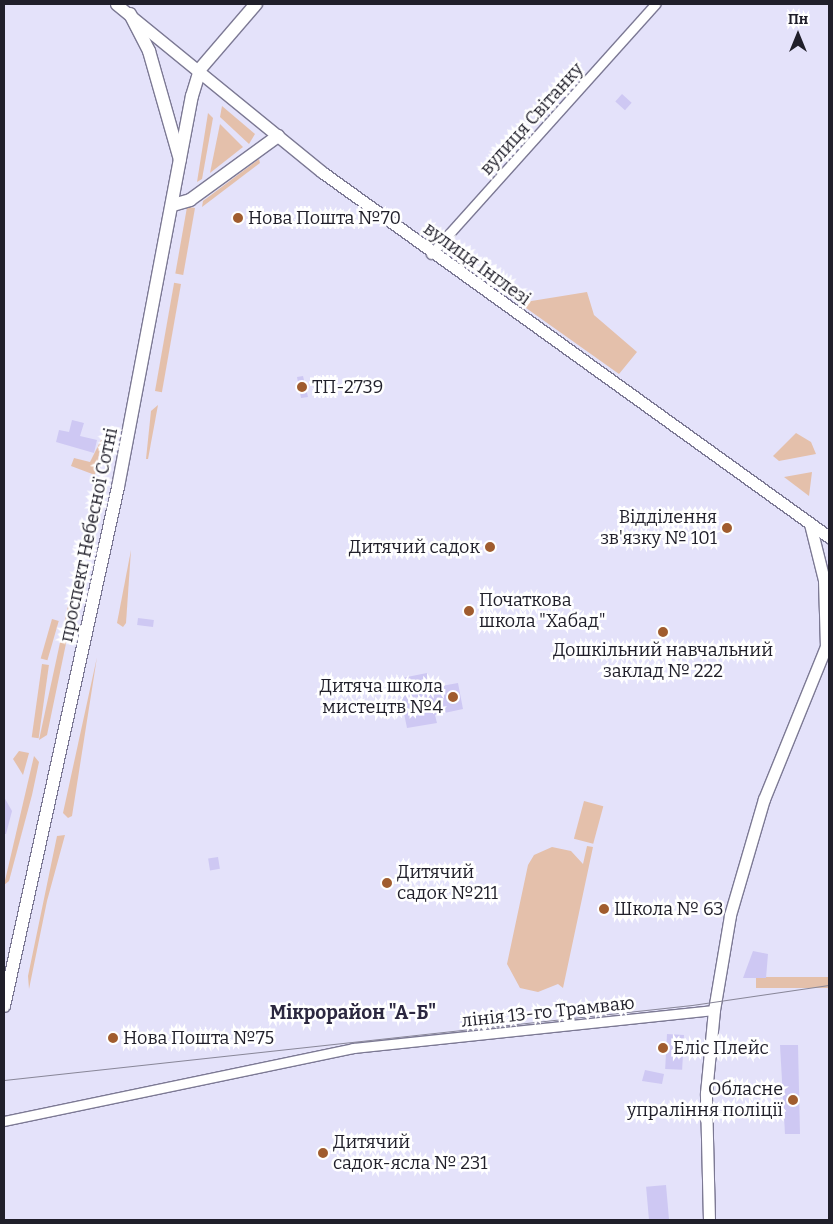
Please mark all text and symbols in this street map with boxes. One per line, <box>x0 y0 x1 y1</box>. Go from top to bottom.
north arrow <box>773 10 823 60</box>
text: Пн <box>788 11 808 28</box>
street label: вулиця Світанку <box>476 58 588 180</box>
place label: Нова Пошта №70 <box>248 207 401 229</box>
marker: Нова Пошта №70 <box>232 212 244 224</box>
street label: вулиця Інглезі <box>419 218 535 310</box>
place label: ТП-2739 <box>312 376 383 398</box>
marker: ТП-2739 <box>296 381 308 393</box>
street label: проспект Небесної Сотні <box>56 426 122 644</box>
place label: Відділення зв'язку № 101 <box>600 507 717 550</box>
marker: Відділення зв'язку № 101 <box>721 522 733 534</box>
place label: Дитячий садок <box>349 536 480 558</box>
marker: Дитячий садок <box>484 541 496 553</box>
place label: Початкова школа "Хабад" <box>479 590 606 632</box>
marker: Початкова школа "Хабад" <box>463 605 475 617</box>
marker: Дошкільний навчальний заклад № 222 <box>657 626 669 638</box>
place label: Дошкільний навчальний заклад № 222 <box>553 640 773 682</box>
place label: Дитяча школа мистецтв №4 <box>320 676 443 719</box>
marker: Дитяча школа мистецтв №4 <box>447 691 459 703</box>
place label: Дитячий садок №211 <box>397 862 498 904</box>
marker: Дитячий садок №211 <box>381 877 393 889</box>
place label: Школа № 63 <box>614 898 724 920</box>
marker: Школа № 63 <box>598 903 610 915</box>
street label: лінія 13-го Трамваю <box>460 992 636 1032</box>
district label: Мікрорайон "А-Б" <box>270 1002 436 1024</box>
place label: Нова Пошта №75 <box>123 1027 274 1049</box>
marker: Нова Пошта №75 <box>107 1032 119 1044</box>
place label: Еліс Плейс <box>673 1037 769 1059</box>
marker: Еліс Плейс <box>657 1042 669 1054</box>
place label: Обласне упраління поліції <box>627 1079 783 1122</box>
marker: Обласне упраління поліції <box>787 1094 799 1106</box>
place label: Дитячий садок-ясла № 231 <box>333 1132 488 1174</box>
marker: Дитячий садок-ясла № 231 <box>317 1147 329 1159</box>

